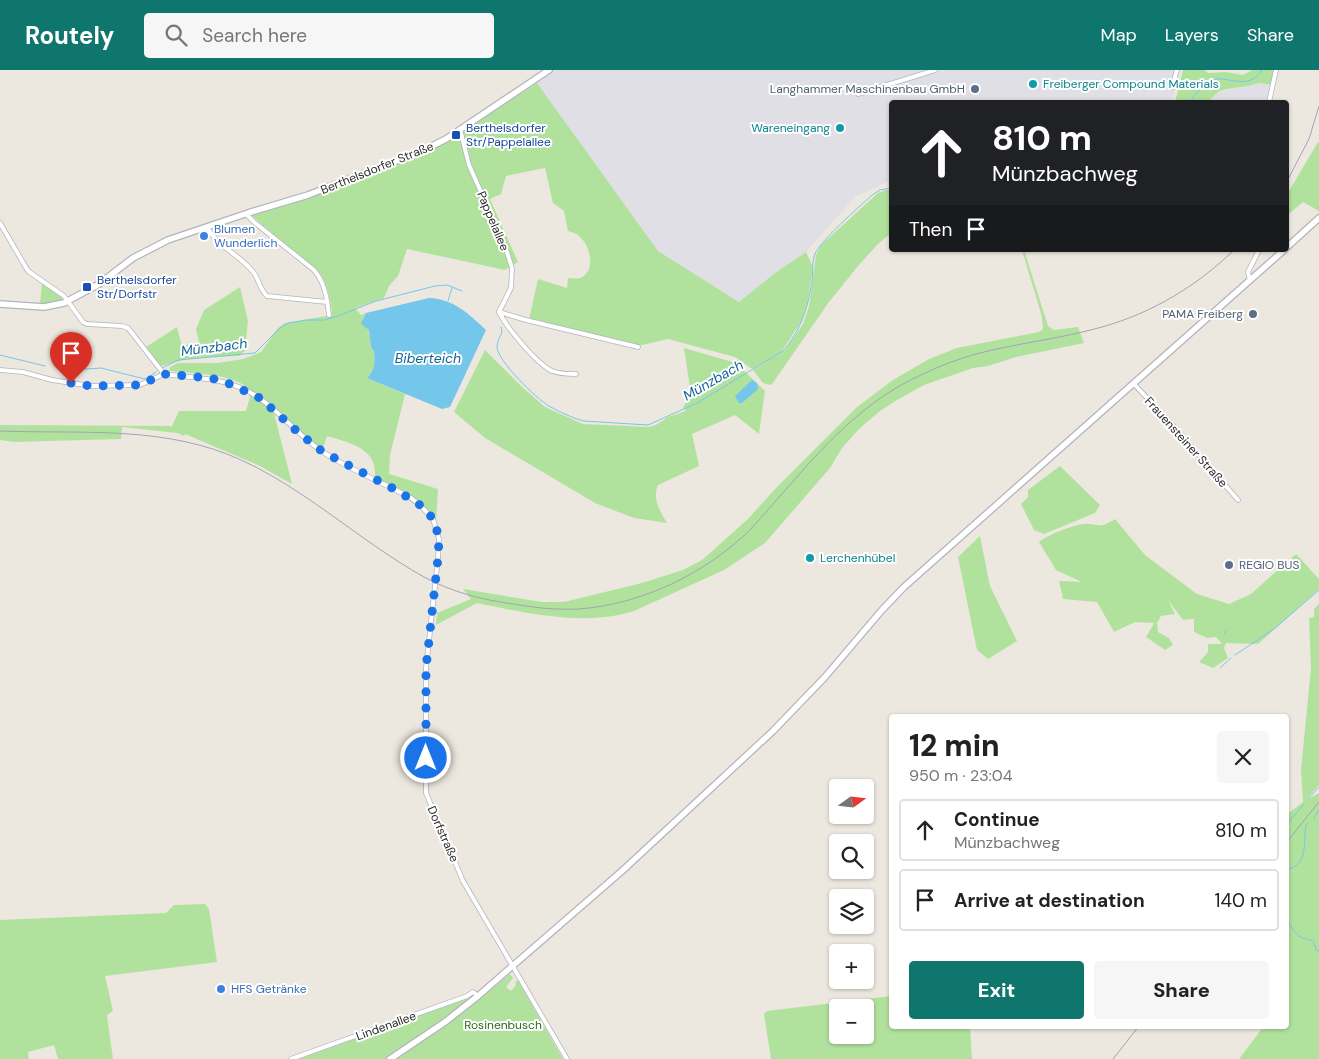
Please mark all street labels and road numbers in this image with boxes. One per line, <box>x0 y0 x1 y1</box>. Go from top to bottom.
street label: Berthelsdorfer Straße <box>318 138 436 198</box>
street label: Pappelallee <box>473 189 513 253</box>
street label: Frauensteiner Straße <box>1141 393 1231 491</box>
street label: Dorfstraße <box>424 803 463 865</box>
street label: Lindenallee <box>354 1008 418 1044</box>

